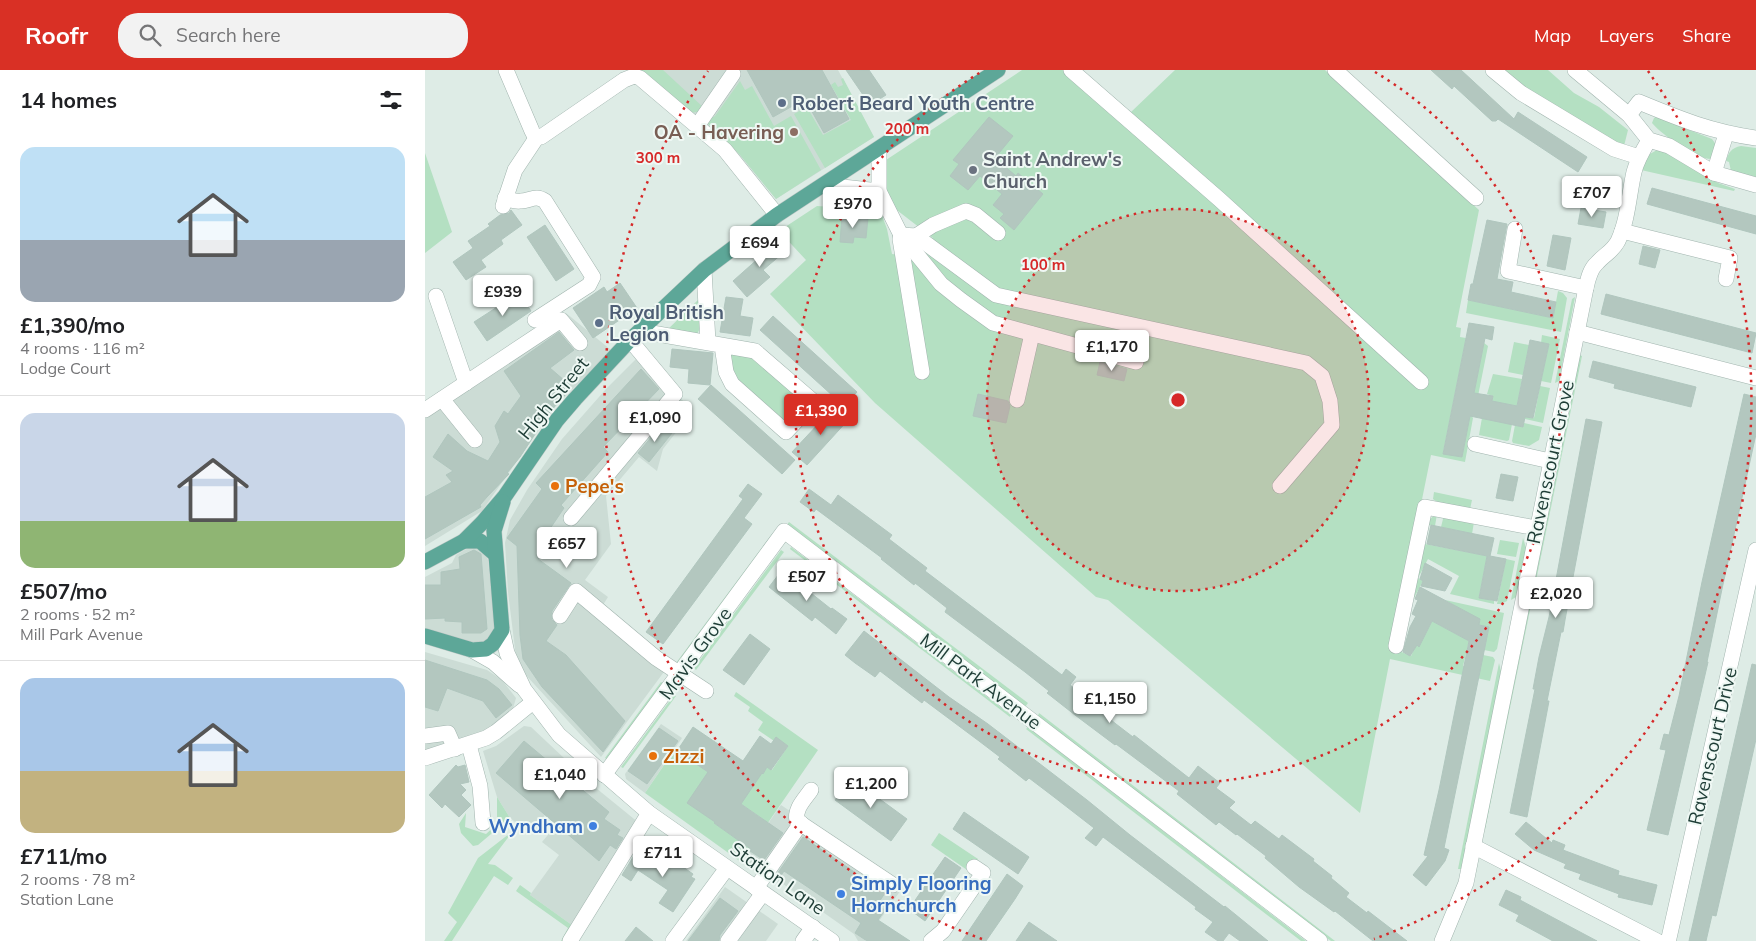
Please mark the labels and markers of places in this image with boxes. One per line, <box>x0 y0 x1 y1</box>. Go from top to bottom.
place label: Robert Beard Youth Centre <box>792 91 1035 115</box>
marker: Robert Beard Youth Centre <box>776 97 788 109</box>
place label: OA - Havering <box>654 120 784 144</box>
marker: OA - Havering <box>788 126 800 138</box>
place label: Saint Andrew's Church <box>983 147 1122 193</box>
marker: Saint Andrew's Church <box>967 164 979 176</box>
pin: £707 <box>1562 176 1622 218</box>
pin: £970 <box>823 186 883 229</box>
pin: £694 <box>730 226 790 268</box>
pin: £939 <box>473 274 533 317</box>
place label: Royal British Legion <box>609 300 724 346</box>
marker: Royal British Legion <box>593 317 605 329</box>
pin: £1,170 <box>1071 330 1153 372</box>
centre of rings <box>1169 391 1187 409</box>
pin: £1,390 <box>780 394 862 436</box>
pin: £1,090 <box>614 400 696 443</box>
place label: Pepe's <box>565 474 624 498</box>
marker: Pepe's <box>549 480 561 492</box>
pin: £657 <box>537 526 597 569</box>
pin: £507 <box>777 560 837 602</box>
pin: £2,020 <box>1515 576 1597 619</box>
pin: £1,150 <box>1069 682 1151 724</box>
place label: Zizzi <box>663 744 704 768</box>
marker: Zizzi <box>647 750 659 762</box>
pin: £1,040 <box>519 758 601 800</box>
pin: £1,200 <box>830 766 912 809</box>
place label: Wyndham <box>488 814 583 838</box>
marker: Wyndham <box>587 820 599 832</box>
pin: £711 <box>633 836 693 878</box>
place label: Simply Flooring Hornchurch <box>851 871 992 917</box>
marker: Simply Flooring Hornchurch <box>835 888 847 900</box>

